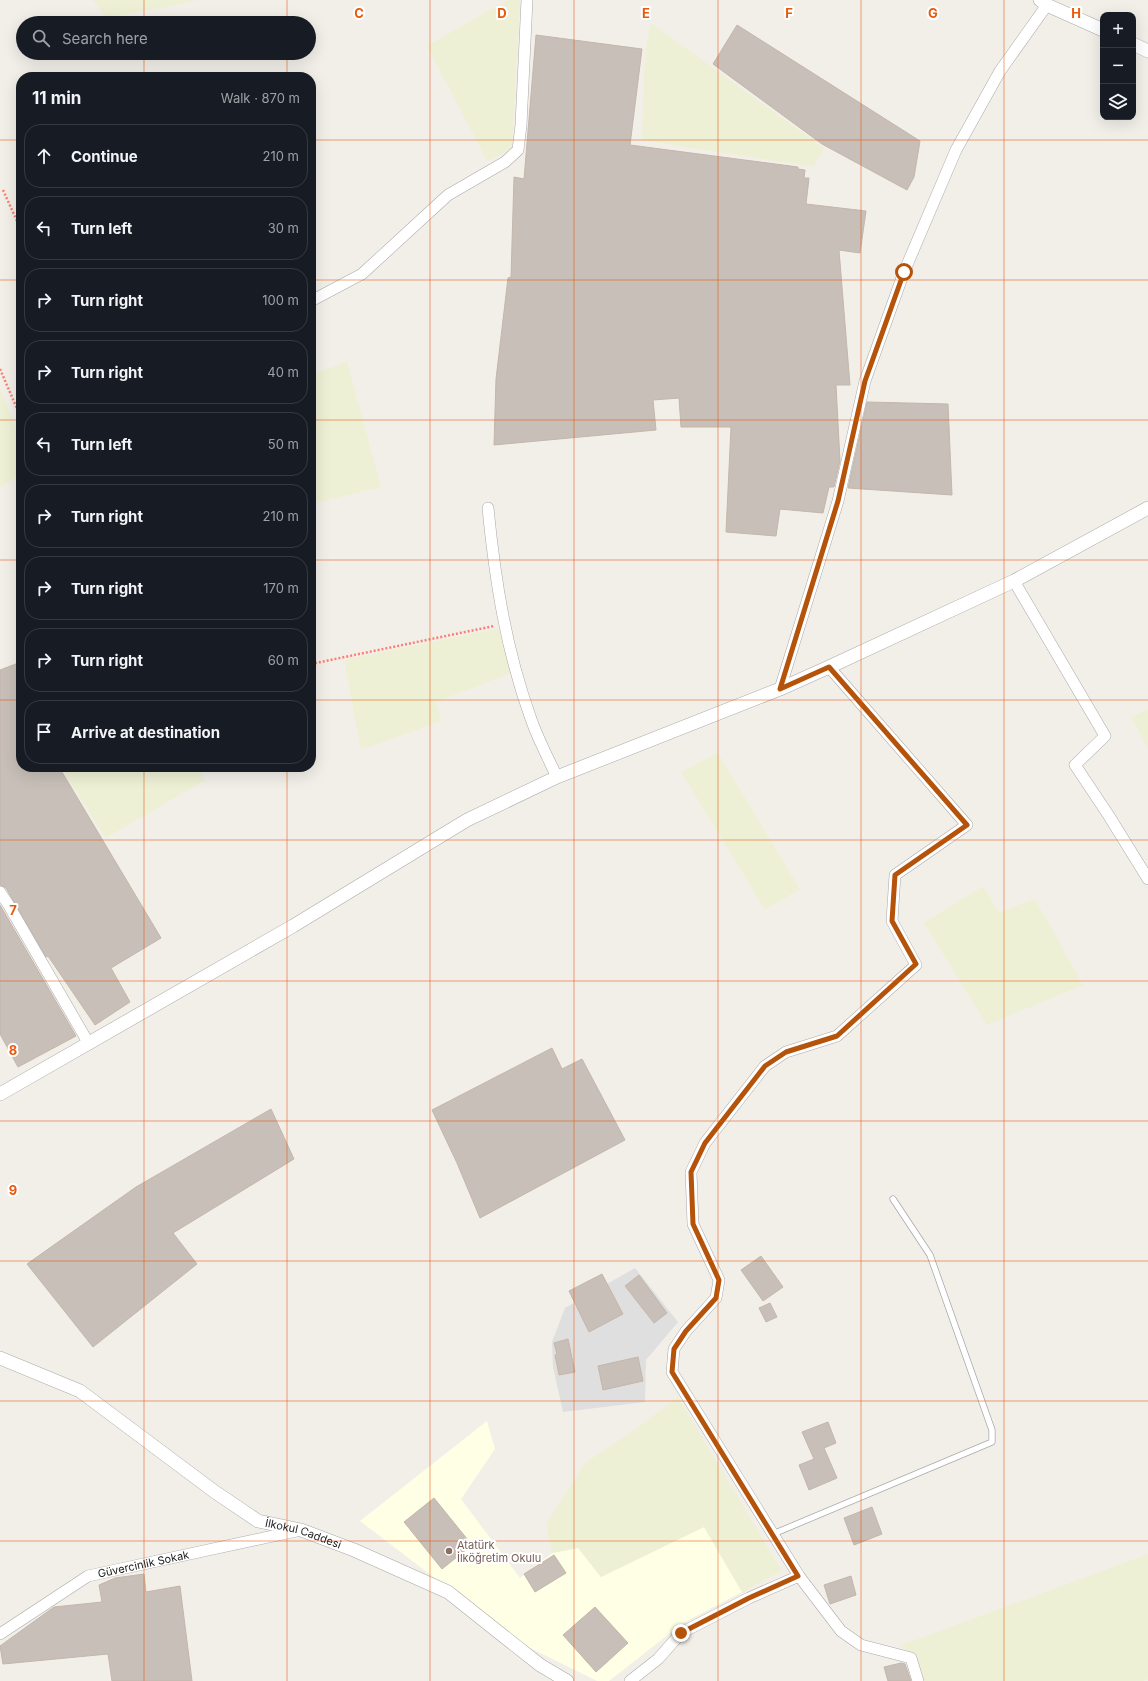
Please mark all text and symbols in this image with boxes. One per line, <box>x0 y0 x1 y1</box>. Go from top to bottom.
text: C <box>354 5 364 21</box>
text: D <box>497 5 507 21</box>
text: E <box>642 5 650 21</box>
text: F <box>785 5 793 21</box>
text: G <box>928 5 938 21</box>
text: H <box>1071 5 1081 21</box>
map controls <box>1100 12 1136 120</box>
button: + <box>1100 12 1136 48</box>
search box <box>16 16 316 60</box>
icon: search <box>30 27 52 49</box>
text: Search here <box>62 29 148 48</box>
button: − <box>1100 48 1136 84</box>
button: layers <box>1100 84 1136 120</box>
text: 11 min <box>32 88 81 108</box>
text: Walk · 870 m <box>221 90 300 106</box>
icon: ahead <box>33 145 55 167</box>
text: Continue <box>71 147 138 166</box>
text: 210 m <box>263 148 299 164</box>
icon: left <box>33 217 55 239</box>
text: Turn left <box>71 219 132 238</box>
text: 30 m <box>268 220 299 236</box>
route start <box>895 263 913 281</box>
icon: right <box>33 289 55 311</box>
text: Turn right <box>71 291 143 310</box>
text: 100 m <box>262 292 299 308</box>
icon: right <box>33 361 55 383</box>
text: Turn right <box>71 363 143 382</box>
text: 40 m <box>267 364 299 380</box>
icon: left <box>33 433 55 455</box>
text: Turn left <box>71 435 132 454</box>
text: 50 m <box>268 436 299 452</box>
icon: right <box>33 505 55 527</box>
text: Turn right <box>71 507 143 526</box>
text: 210 m <box>263 508 299 524</box>
icon: right <box>33 577 55 599</box>
text: Turn right <box>71 579 143 598</box>
text: 170 m <box>263 580 299 596</box>
icon: right <box>33 649 55 671</box>
text: Turn right <box>71 651 143 670</box>
text: 60 m <box>268 652 299 668</box>
icon: arrive <box>33 721 55 743</box>
text: Arrive at destination <box>71 723 220 742</box>
text: 7 <box>9 902 17 918</box>
text: 8 <box>9 1042 17 1058</box>
text: 9 <box>9 1182 17 1198</box>
street label: İlkokul Caddesi <box>264 1516 343 1552</box>
place label: Atatürk İlköğretim Okulu <box>457 1538 541 1565</box>
marker: Atatürk İlköğretim Okulu <box>444 1546 454 1556</box>
street label: Güvercinlik Sokak <box>96 1547 190 1581</box>
route end <box>672 1624 690 1642</box>

